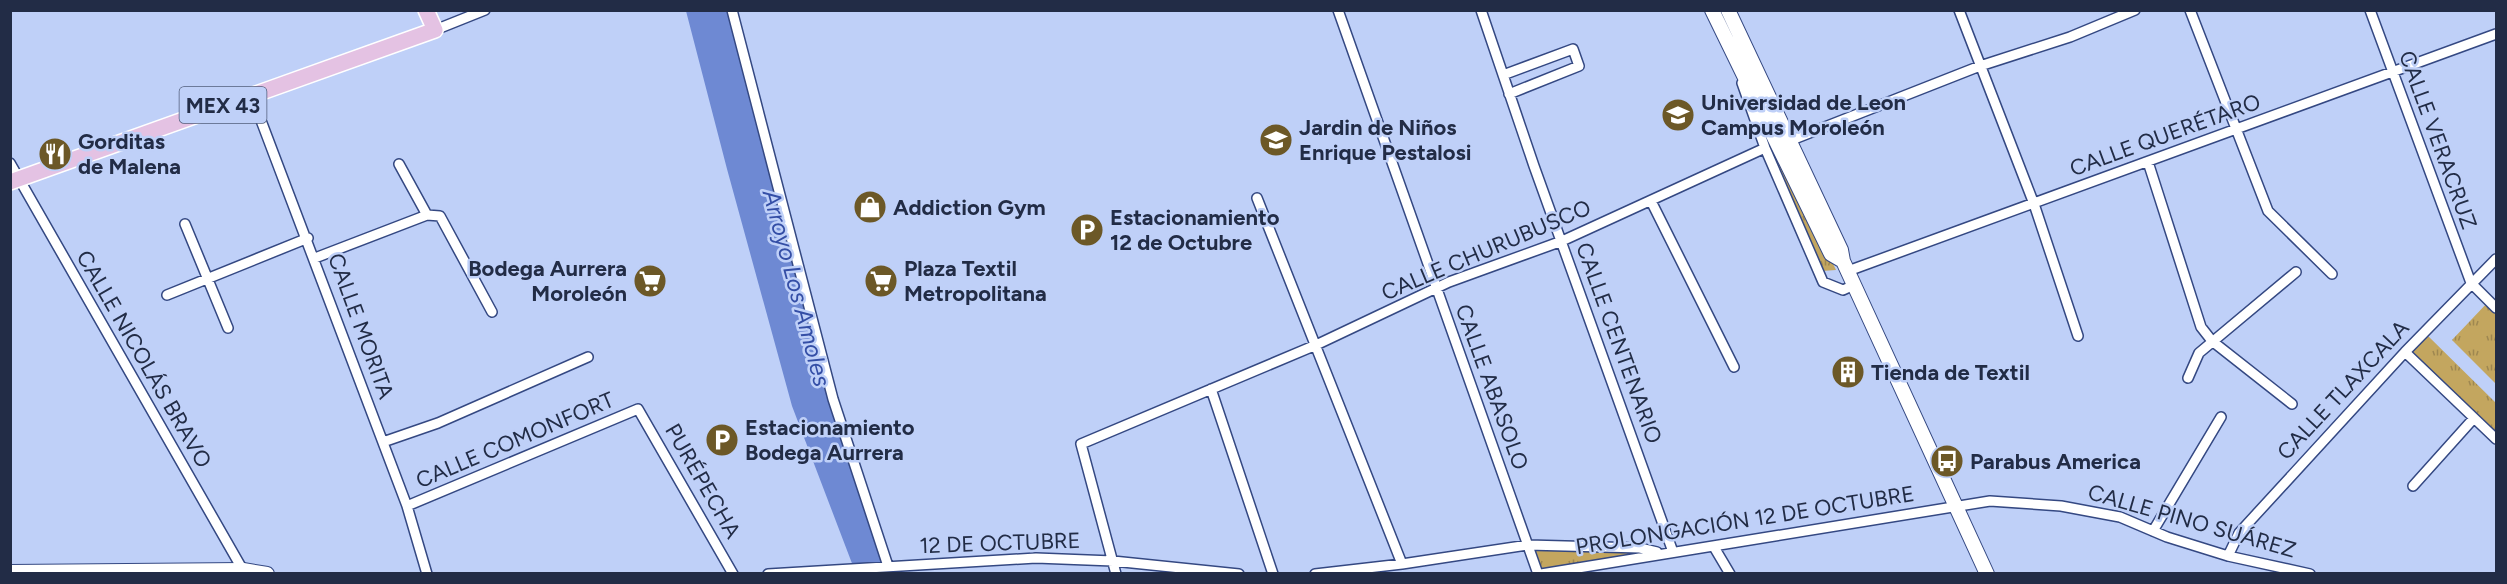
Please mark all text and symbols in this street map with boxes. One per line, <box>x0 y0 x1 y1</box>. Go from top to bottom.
street label: CALLE VERACRUZ <box>2393 47 2483 233</box>
road number: MEX 43 <box>180 87 266 123</box>
street label: CALLE QUERÉTARO <box>2066 88 2264 182</box>
place label: Universidad de Leon Campus Moroleón <box>1701 89 1906 141</box>
school or university icon: Universidad de Leon Campus Moroleón <box>1660 97 1696 133</box>
place label: Jardin de Niños Enrique Pestalosi <box>1299 114 1472 166</box>
school or university icon: Jardin de Niños Enrique Pestalosi <box>1258 122 1294 158</box>
place label: Gorditas de Malena <box>78 128 181 180</box>
restaurant icon: Gorditas de Malena <box>37 136 73 172</box>
water label: Arroyo Los Amoles <box>757 185 837 390</box>
shop icon: Addiction Gym <box>852 189 888 225</box>
place label: Addiction Gym <box>893 194 1046 221</box>
street label: CALLE CHURUBUSCO <box>1377 194 1595 306</box>
place label: Estacionamiento 12 de Octubre <box>1110 204 1280 256</box>
parking icon: Estacionamiento 12 de Octubre <box>1069 212 1105 248</box>
street label: CALLE CENTENARIO <box>1570 239 1668 447</box>
street label: CALLE NICOLÁS BRAVO <box>71 245 217 473</box>
street label: CALLE MORITA <box>322 249 400 403</box>
place label: Bodega Aurrera Moroleón <box>468 255 627 307</box>
place label: Plaza Textil Metropolitana <box>904 255 1047 307</box>
supermarket icon: Bodega Aurrera Moroleón <box>632 263 668 299</box>
supermarket icon: Plaza Textil Metropolitana <box>863 263 899 299</box>
street label: CALLE ABASOLO <box>1450 301 1534 473</box>
street label: CALLE TLAXCALA <box>2271 314 2415 465</box>
building icon: Tienda de Textil <box>1830 354 1866 390</box>
place label: Tienda de Textil <box>1871 359 2030 386</box>
street label: CALLE COMONFORT <box>412 386 618 494</box>
place label: Estacionamiento Bodega Aurrera <box>745 414 915 466</box>
street label: PURÉPECHA <box>659 419 747 543</box>
parking icon: Estacionamiento Bodega Aurrera <box>704 422 740 458</box>
bus stop icon: Parabus America <box>1929 443 1965 479</box>
place label: Parabus America <box>1970 448 2141 475</box>
street label: CALLE PINO SUÁREZ <box>2085 478 2299 564</box>
street label: PROLONGACIÓN 12 DE OCTUBRE <box>1574 480 1916 560</box>
street label: 12 DE OCTUBRE <box>919 527 1081 559</box>

